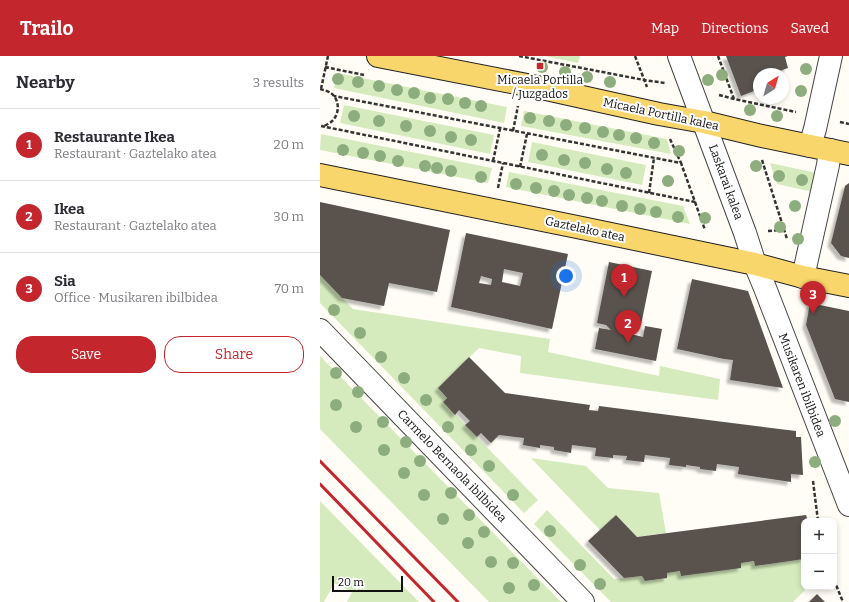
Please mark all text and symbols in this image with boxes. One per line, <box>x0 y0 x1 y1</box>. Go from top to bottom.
text: Trailo <box>20 17 73 40</box>
text: Map <box>651 20 679 37</box>
text: Directions <box>701 20 769 37</box>
text: Saved <box>791 20 829 37</box>
marker: Micaela Portilla / Juzgados <box>535 61 545 71</box>
north arrow <box>753 68 789 104</box>
text: Nearby <box>16 72 75 93</box>
place label: Micaela Portilla / Juzgados <box>497 73 583 101</box>
text: 3 results <box>253 75 304 90</box>
street label: Micaela Portilla kalea <box>602 95 721 133</box>
text: Restaurante Ikea <box>54 128 175 146</box>
text: 1 <box>26 137 32 152</box>
text: 20 m <box>274 137 304 152</box>
street label: Laskarai kalea <box>706 143 746 222</box>
text: Restaurant · Gaztelako atea <box>54 146 217 161</box>
text: Ikea <box>54 200 85 218</box>
text: 2 <box>25 209 33 224</box>
text: 30 m <box>273 209 304 224</box>
street label: Gaztelako atea <box>544 214 627 244</box>
text: Restaurant · Gaztelako atea <box>54 218 217 233</box>
pin: 1 <box>611 264 637 297</box>
your location <box>556 266 576 286</box>
text: Sia <box>54 272 76 290</box>
text: 3 <box>25 281 33 296</box>
text: 70 m <box>274 281 304 296</box>
pin: 3 <box>800 281 826 314</box>
text: Office · Musikaren ibilbidea <box>54 290 218 305</box>
pin: 2 <box>615 310 641 343</box>
street label: Musikaren ibilbidea <box>776 331 828 439</box>
button: Save <box>16 336 156 373</box>
button: Share <box>164 336 304 373</box>
street label: Carmelo Bernaola ibilbidea <box>395 407 510 525</box>
map controls <box>801 518 837 590</box>
button: + <box>801 518 837 554</box>
button: − <box>801 554 837 590</box>
scale bar <box>332 574 403 593</box>
text: 20 m <box>338 576 364 589</box>

